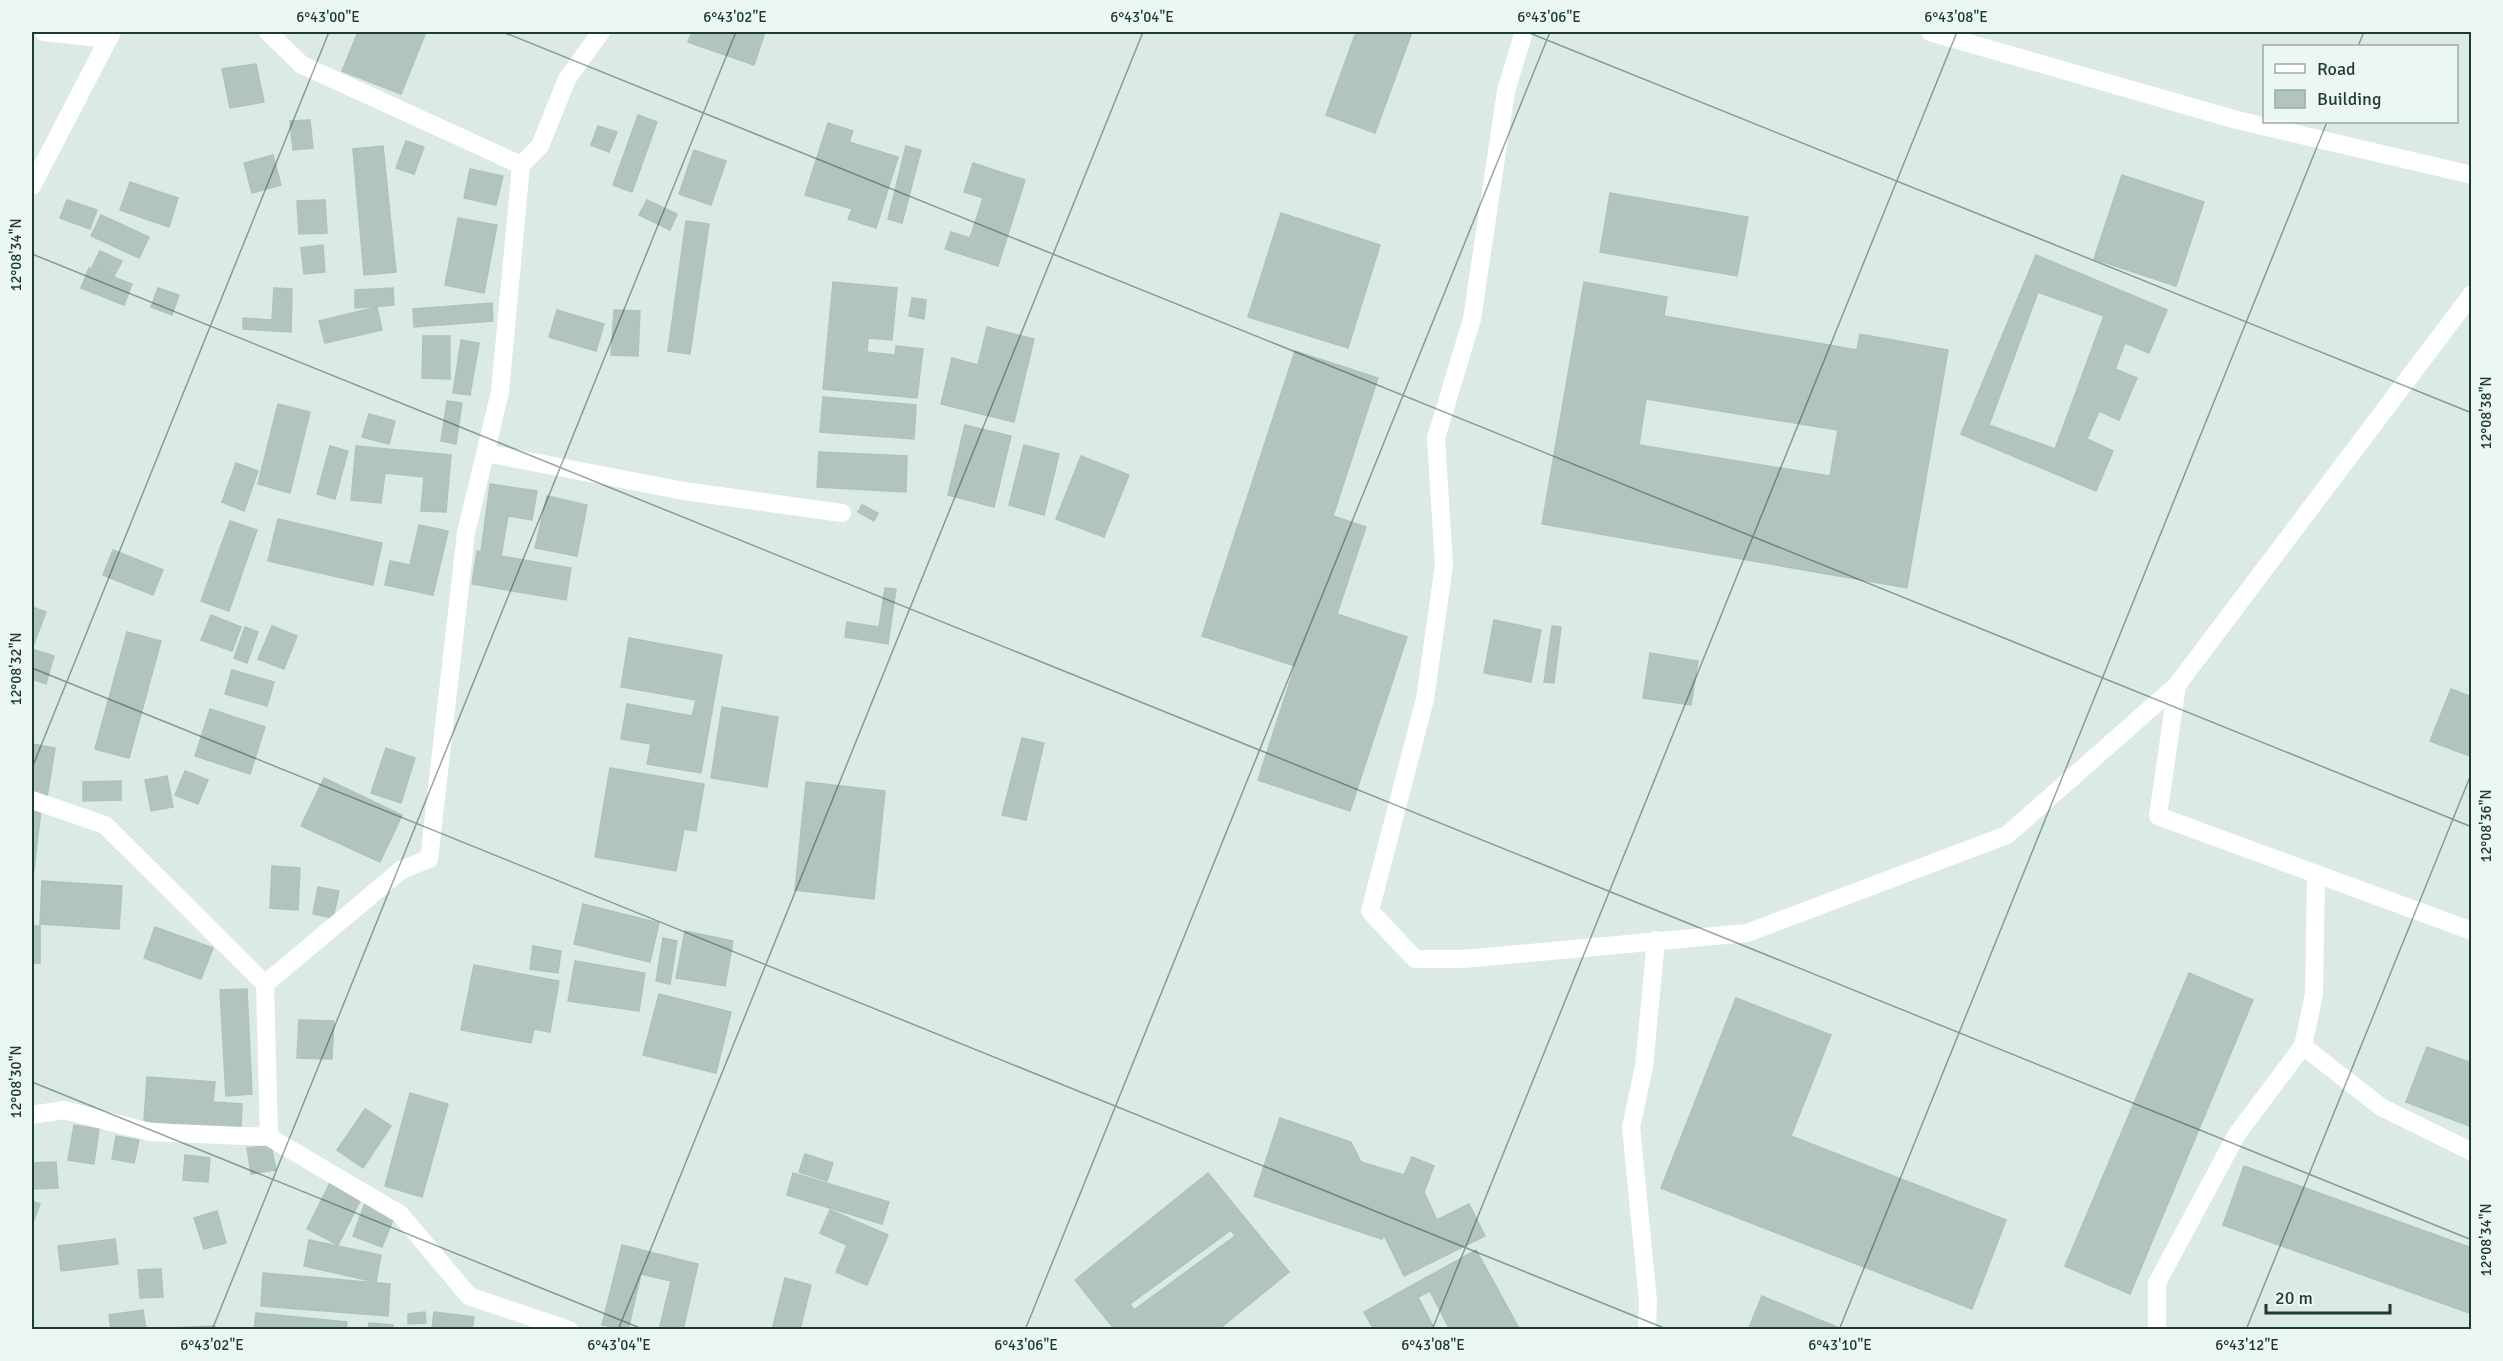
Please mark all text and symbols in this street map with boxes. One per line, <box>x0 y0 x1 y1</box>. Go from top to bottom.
text: 6°43'00"E <box>296 8 360 26</box>
text: 6°43'02"E <box>703 8 767 26</box>
text: 6°43'04"E <box>1110 8 1174 26</box>
text: 6°43'06"E <box>1517 8 1581 26</box>
text: 6°43'08"E <box>1924 8 1988 26</box>
legend <box>2263 45 2458 123</box>
text: Road <box>2317 58 2356 80</box>
text: Building <box>2317 88 2381 110</box>
text: 12°08'34"N <box>7 218 25 292</box>
text: 12°08'38"N <box>2477 376 2495 450</box>
text: 12°08'32"N <box>7 632 25 706</box>
text: 12°08'36"N <box>2477 789 2495 863</box>
text: 12°08'30"N <box>7 1045 25 1119</box>
text: 12°08'34"N <box>2477 1203 2495 1277</box>
scale bar <box>2266 1277 2390 1315</box>
text: 20 m <box>2275 1287 2313 1309</box>
text: 6°43'02"E <box>180 1336 244 1354</box>
text: 6°43'04"E <box>587 1336 651 1354</box>
text: 6°43'06"E <box>994 1336 1058 1354</box>
text: 6°43'08"E <box>1401 1336 1465 1354</box>
text: 6°43'10"E <box>1808 1336 1872 1354</box>
text: 6°43'12"E <box>2215 1336 2279 1354</box>

